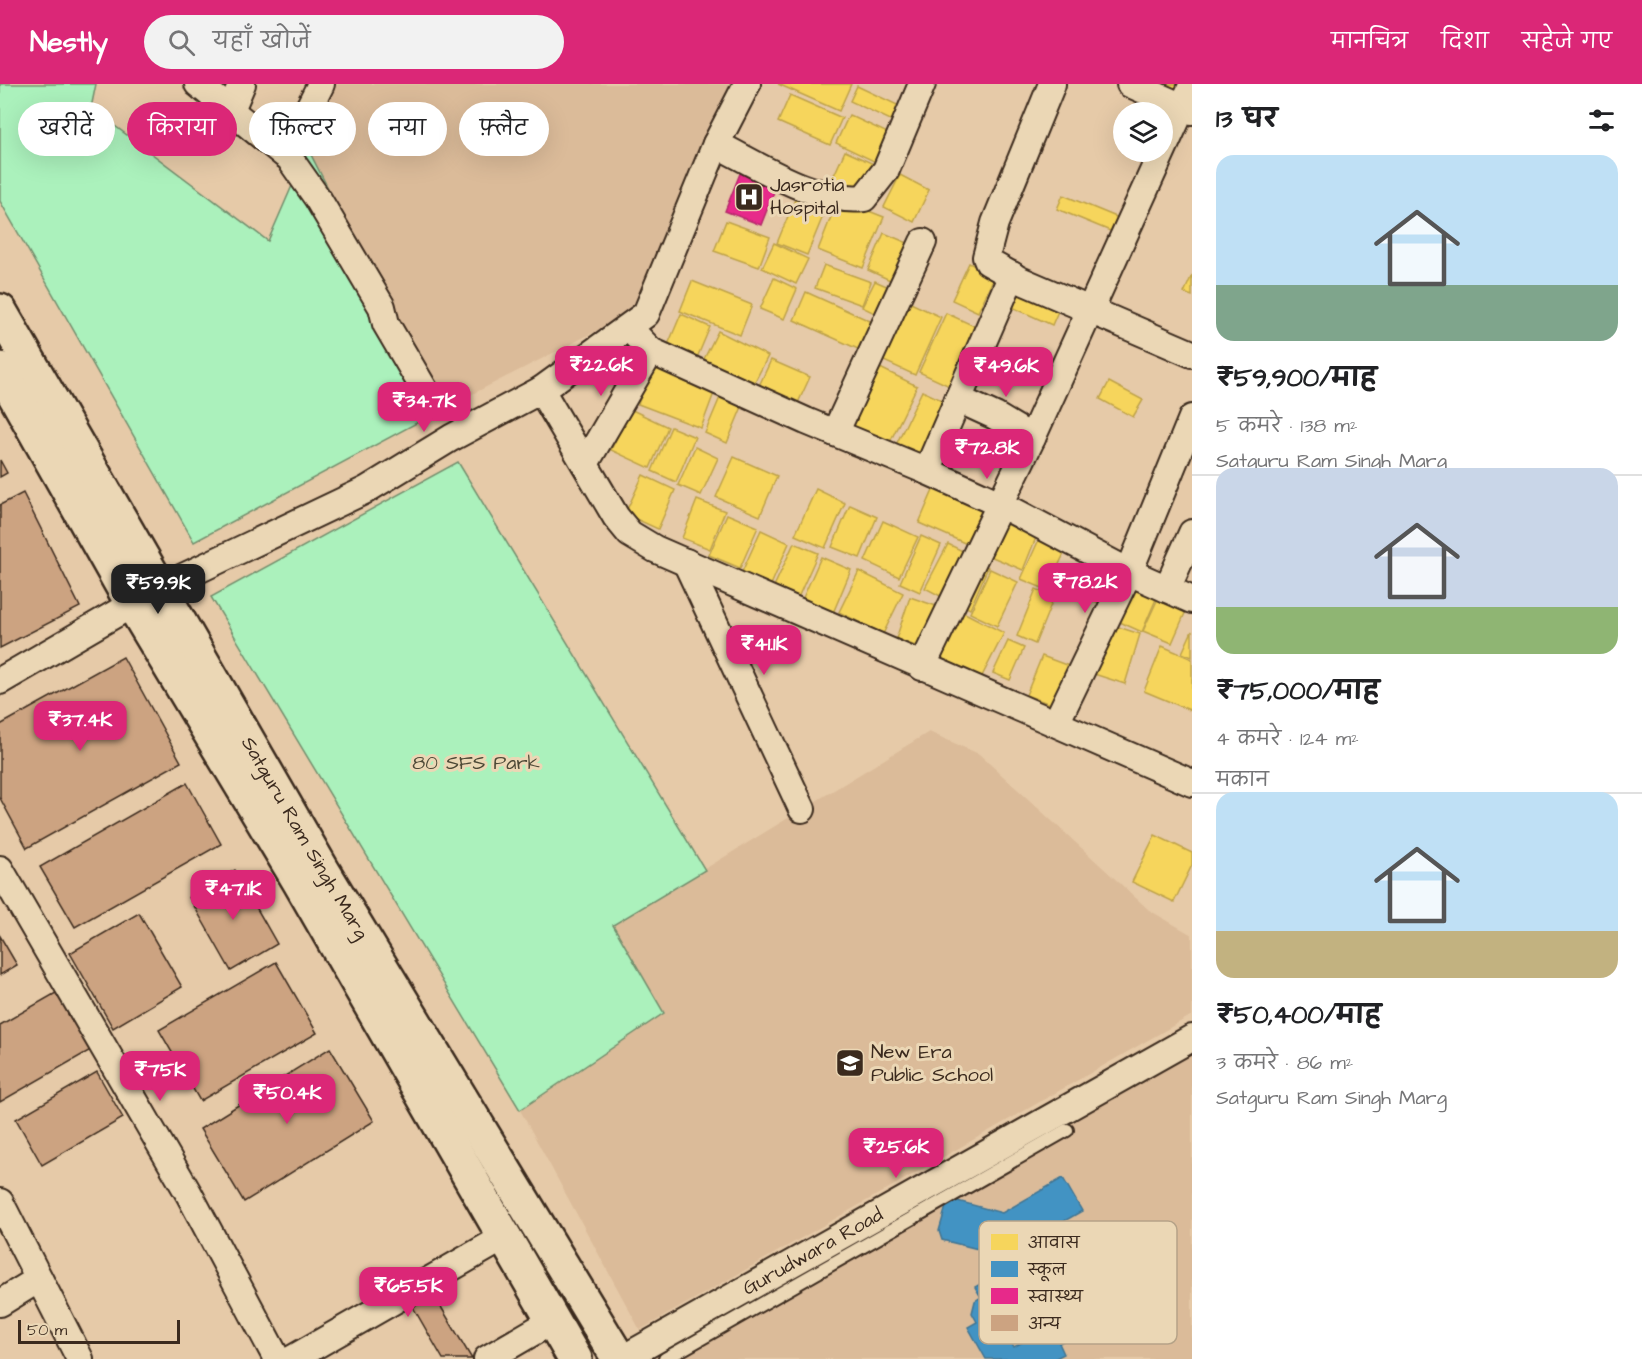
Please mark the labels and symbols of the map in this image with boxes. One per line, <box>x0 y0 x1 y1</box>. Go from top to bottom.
place label: Jasrotia Hospital <box>770 171 844 222</box>
hospital icon: Jasrotia Hospital <box>733 181 765 213</box>
pin: ₹22.6K <box>552 346 650 397</box>
pin: ₹49.6K <box>957 347 1055 398</box>
pin: ₹34.7K <box>375 382 473 433</box>
pin: ₹72.8K <box>938 429 1036 480</box>
pin: ₹78.2K <box>1036 563 1134 614</box>
pin: ₹59.9K <box>109 564 207 615</box>
pin: ₹41.1K <box>715 625 813 676</box>
pin: ₹37.4K <box>31 701 129 752</box>
street label: Satguru Ram Singh Marg <box>234 731 375 946</box>
park label: 80 SFS Park <box>412 749 540 777</box>
pin: ₹47.1K <box>184 870 282 921</box>
place label: New Era Public School <box>871 1038 993 1089</box>
school or university icon: New Era Public School <box>834 1047 866 1079</box>
pin: ₹75K <box>124 1051 196 1102</box>
pin: ₹50.4K <box>238 1074 336 1125</box>
pin: ₹25.6K <box>847 1128 945 1179</box>
street label: Gurudwara Road <box>738 1201 888 1302</box>
legend <box>979 1221 1177 1344</box>
text: आवास <box>1028 1232 1081 1254</box>
text: स्कूल <box>1027 1259 1067 1282</box>
pin: ₹65.5K <box>359 1267 457 1318</box>
text: स्वास्थ्य <box>1027 1286 1084 1308</box>
text: अन्य <box>1028 1313 1062 1335</box>
scale bar <box>18 1317 180 1344</box>

